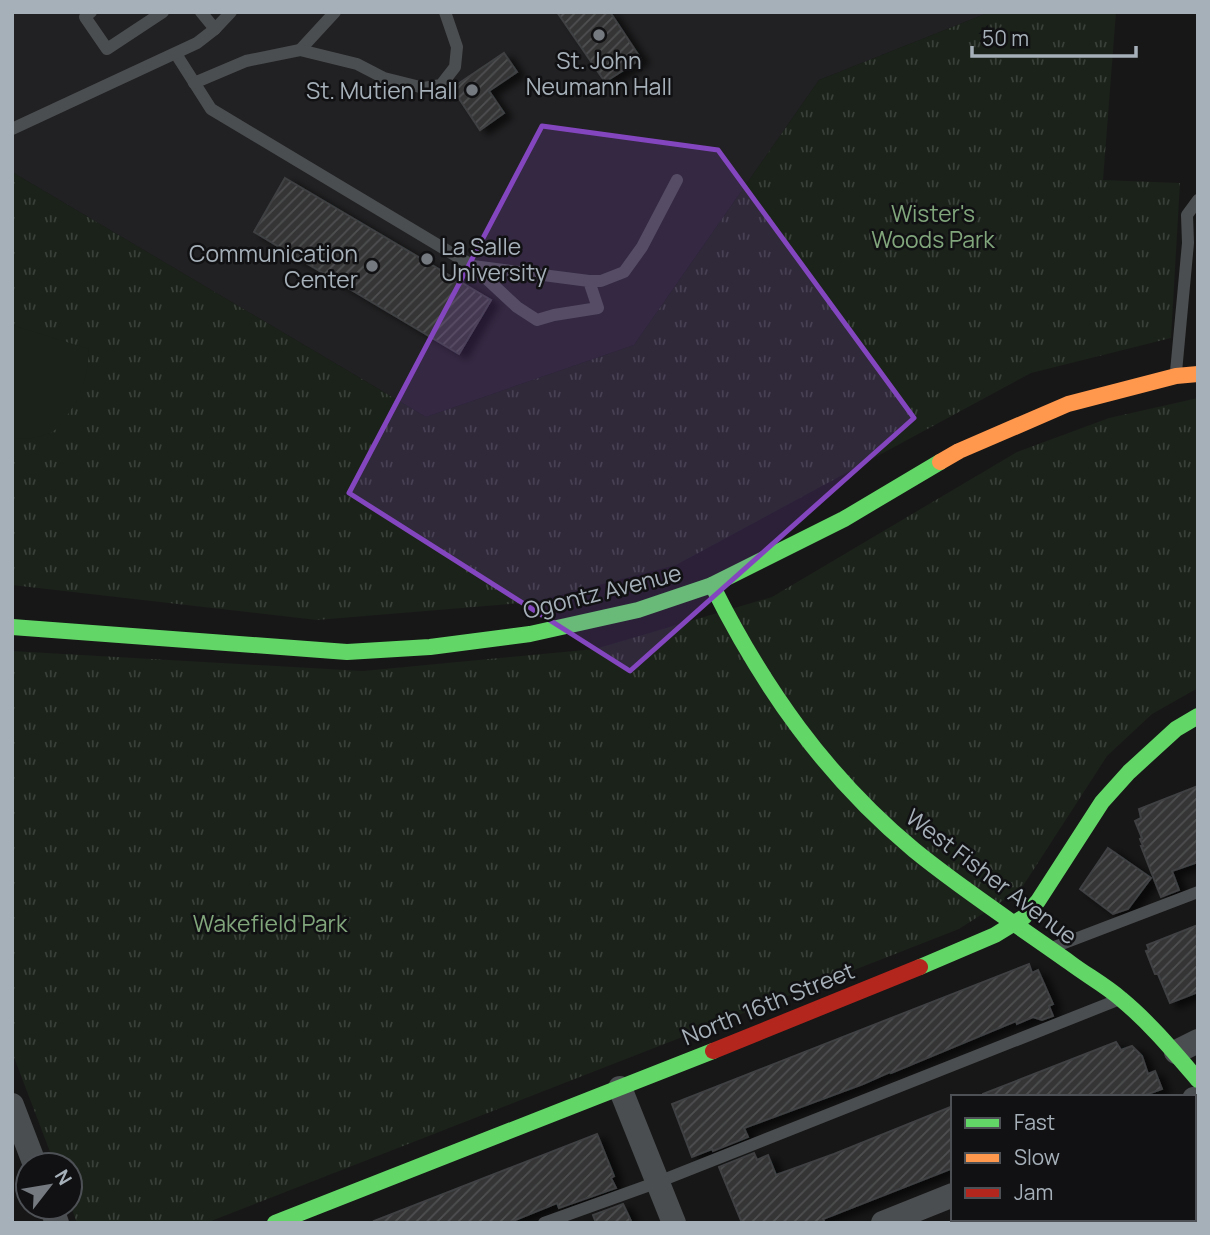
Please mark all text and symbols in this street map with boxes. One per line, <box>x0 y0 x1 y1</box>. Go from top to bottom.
scale bar <box>972 14 1136 58</box>
text: 50 m <box>982 24 1029 52</box>
marker: St. John Neumann Hall <box>591 27 607 43</box>
place label: St. John Neumann Hall <box>526 44 672 102</box>
place label: St. Mutien Hall <box>306 74 458 106</box>
marker: St. Mutien Hall <box>464 82 480 98</box>
park label: Wister's Woods Park <box>871 197 995 255</box>
place label: La Salle University <box>441 230 547 288</box>
place label: Communication Center <box>189 237 358 295</box>
marker: La Salle University <box>419 251 435 267</box>
marker: Communication Center <box>364 258 380 274</box>
street label: Ogontz Avenue <box>519 556 685 626</box>
street label: West Fisher Avenue <box>900 801 1084 951</box>
park label: Wakefield Park <box>193 907 348 939</box>
street label: North 16th Street <box>677 954 859 1052</box>
legend <box>951 1095 1196 1221</box>
text: Fast <box>1014 1108 1055 1136</box>
text: Slow <box>1014 1143 1060 1171</box>
north arrow <box>14 1151 84 1221</box>
text: N <box>49 1165 78 1190</box>
text: Jam <box>1014 1178 1053 1206</box>

